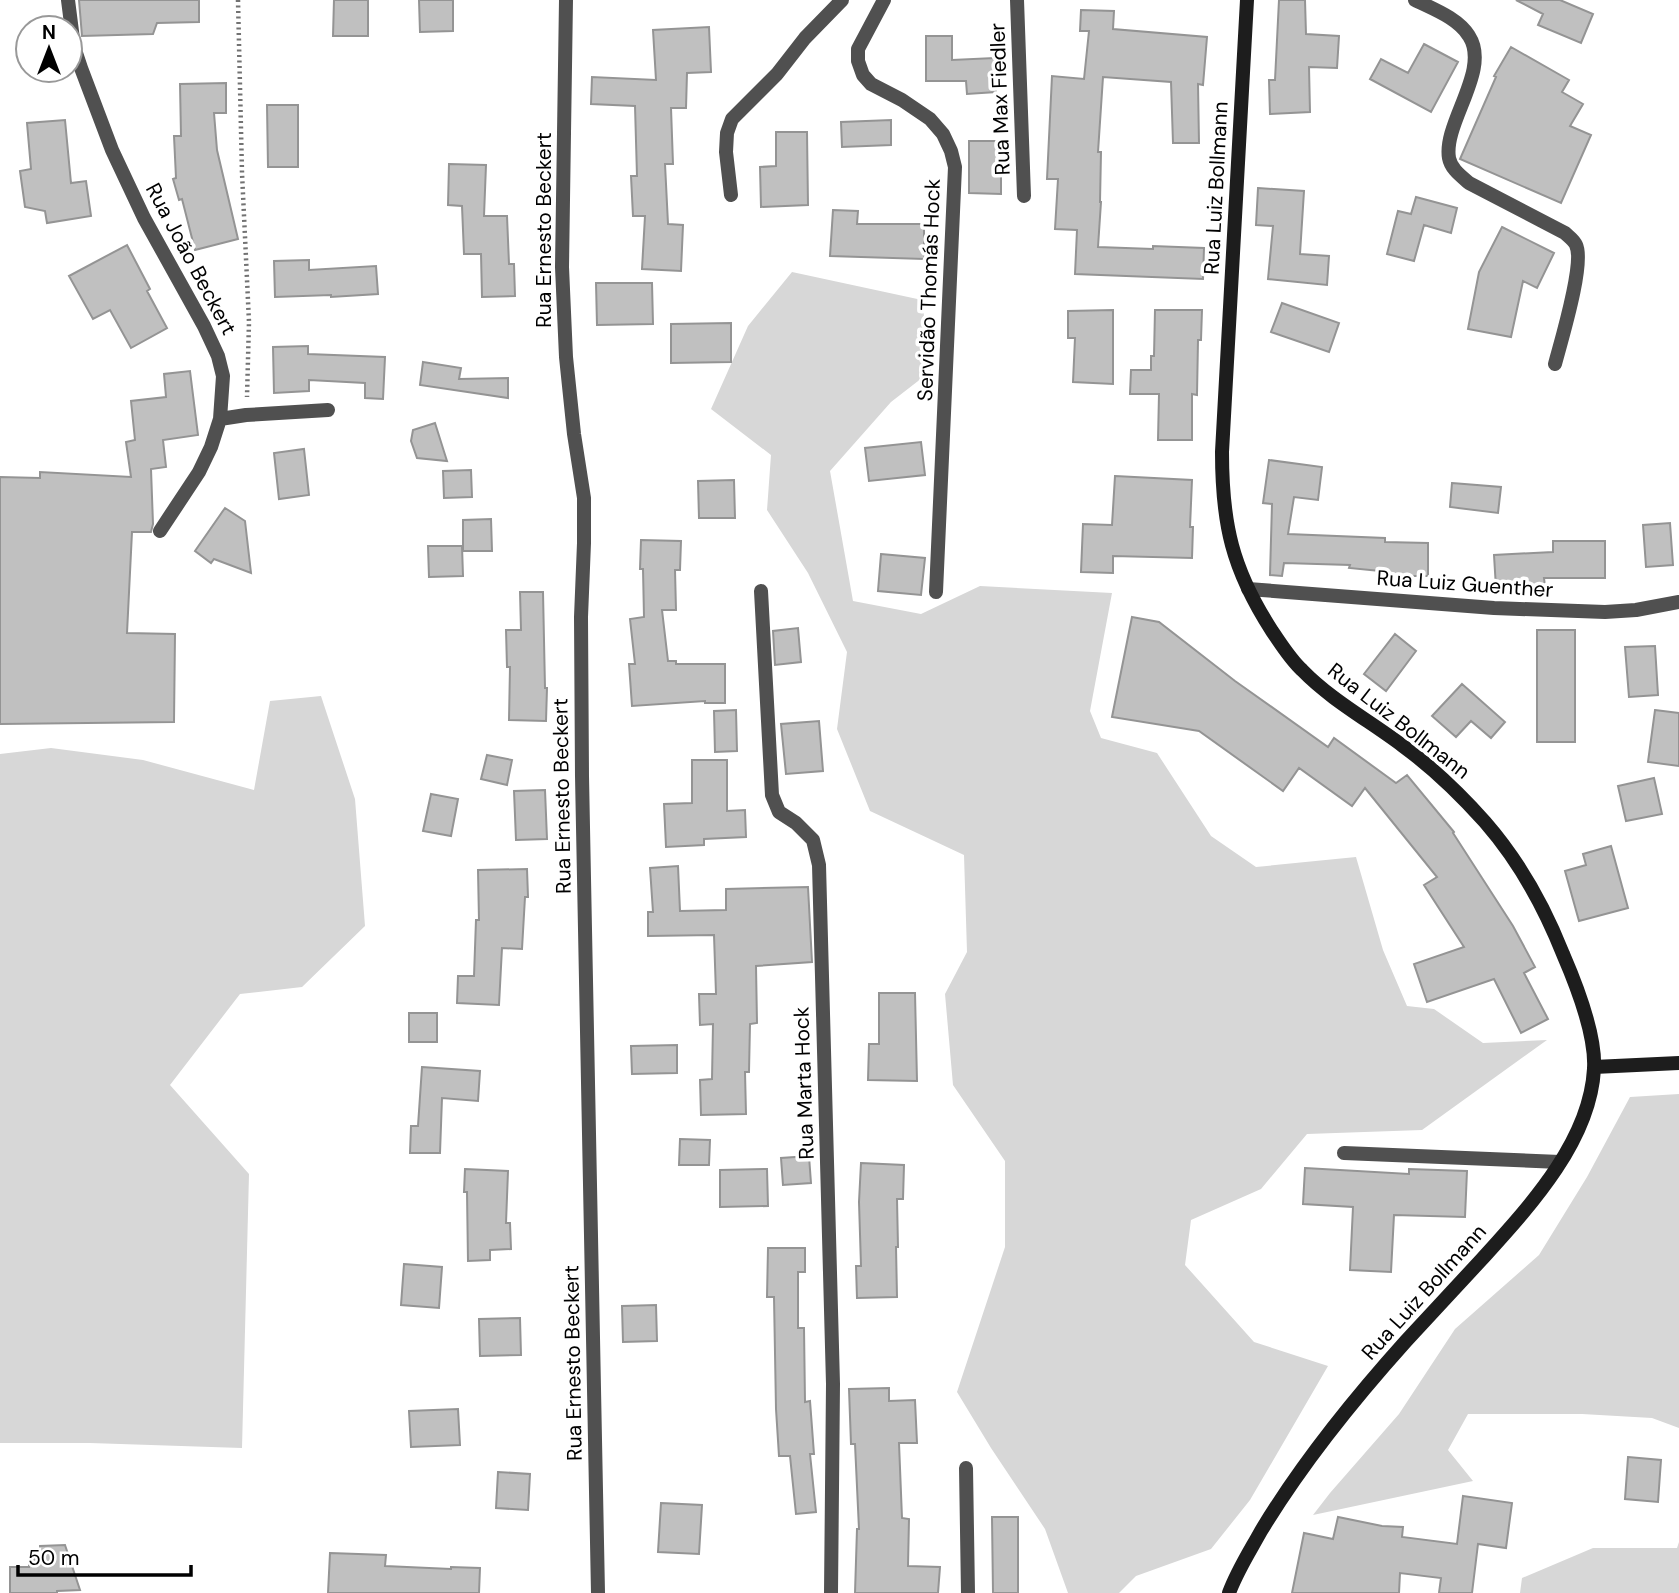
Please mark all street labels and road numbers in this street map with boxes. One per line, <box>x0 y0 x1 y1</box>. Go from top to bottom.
street label: Rua Max Fiedler <box>983 22 1017 176</box>
street label: Rua Luiz Bollmann <box>1197 101 1235 275</box>
street label: Rua Ernesto Beckert <box>530 132 558 328</box>
street label: Rua João Beckert <box>139 178 243 340</box>
street label: Servidão Thomás Hock <box>911 178 947 402</box>
street label: Rua Luiz Guenther <box>1376 564 1554 604</box>
street label: Rua Luiz Bollmann <box>1322 657 1476 785</box>
street label: Rua Ernesto Beckert <box>546 698 578 894</box>
street label: Rua Marta Hock <box>787 1006 821 1160</box>
street label: Rua Luiz Bollmann <box>1356 1218 1492 1366</box>
street label: Rua Ernesto Beckert <box>557 1265 589 1461</box>

